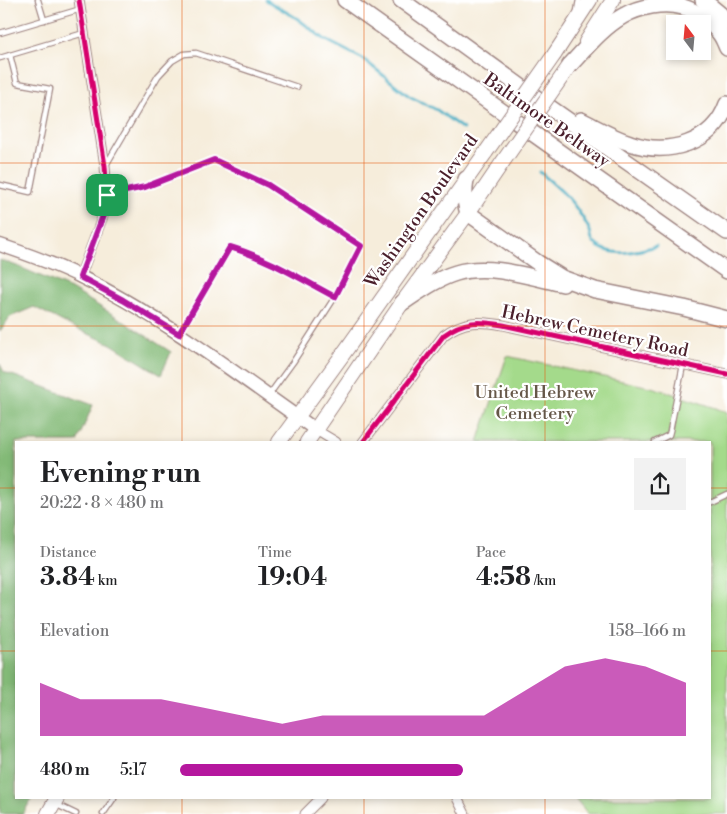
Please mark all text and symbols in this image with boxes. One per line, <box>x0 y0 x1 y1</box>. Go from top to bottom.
north arrow <box>666 15 711 60</box>
map controls <box>666 15 711 60</box>
street label: Baltimore Beltway <box>478 68 615 173</box>
street label: Washington Boulevard <box>359 129 484 294</box>
pin <box>86 174 128 216</box>
icon: arrive <box>93 181 121 209</box>
street label: Hebrew Cemetery Road <box>499 300 691 363</box>
park label: United Hebrew Cemetery <box>474 381 596 425</box>
text: Evening run <box>40 456 201 491</box>
button: share <box>634 458 686 510</box>
text: 20:22 · 8 × 480 m <box>40 493 164 513</box>
text: Distance <box>40 544 97 562</box>
text: Time <box>258 544 292 562</box>
text: Pace <box>476 544 506 562</box>
text: 3.84 <box>40 562 95 593</box>
text: 19:04 <box>258 562 327 593</box>
text: 4:58 <box>476 562 531 593</box>
text: km <box>95 572 117 590</box>
text: /km <box>531 572 556 590</box>
text: Elevation <box>40 621 109 641</box>
text: 158–166 m <box>609 621 686 641</box>
text: 480 m <box>40 760 90 780</box>
text: 5:17 <box>120 760 147 780</box>

